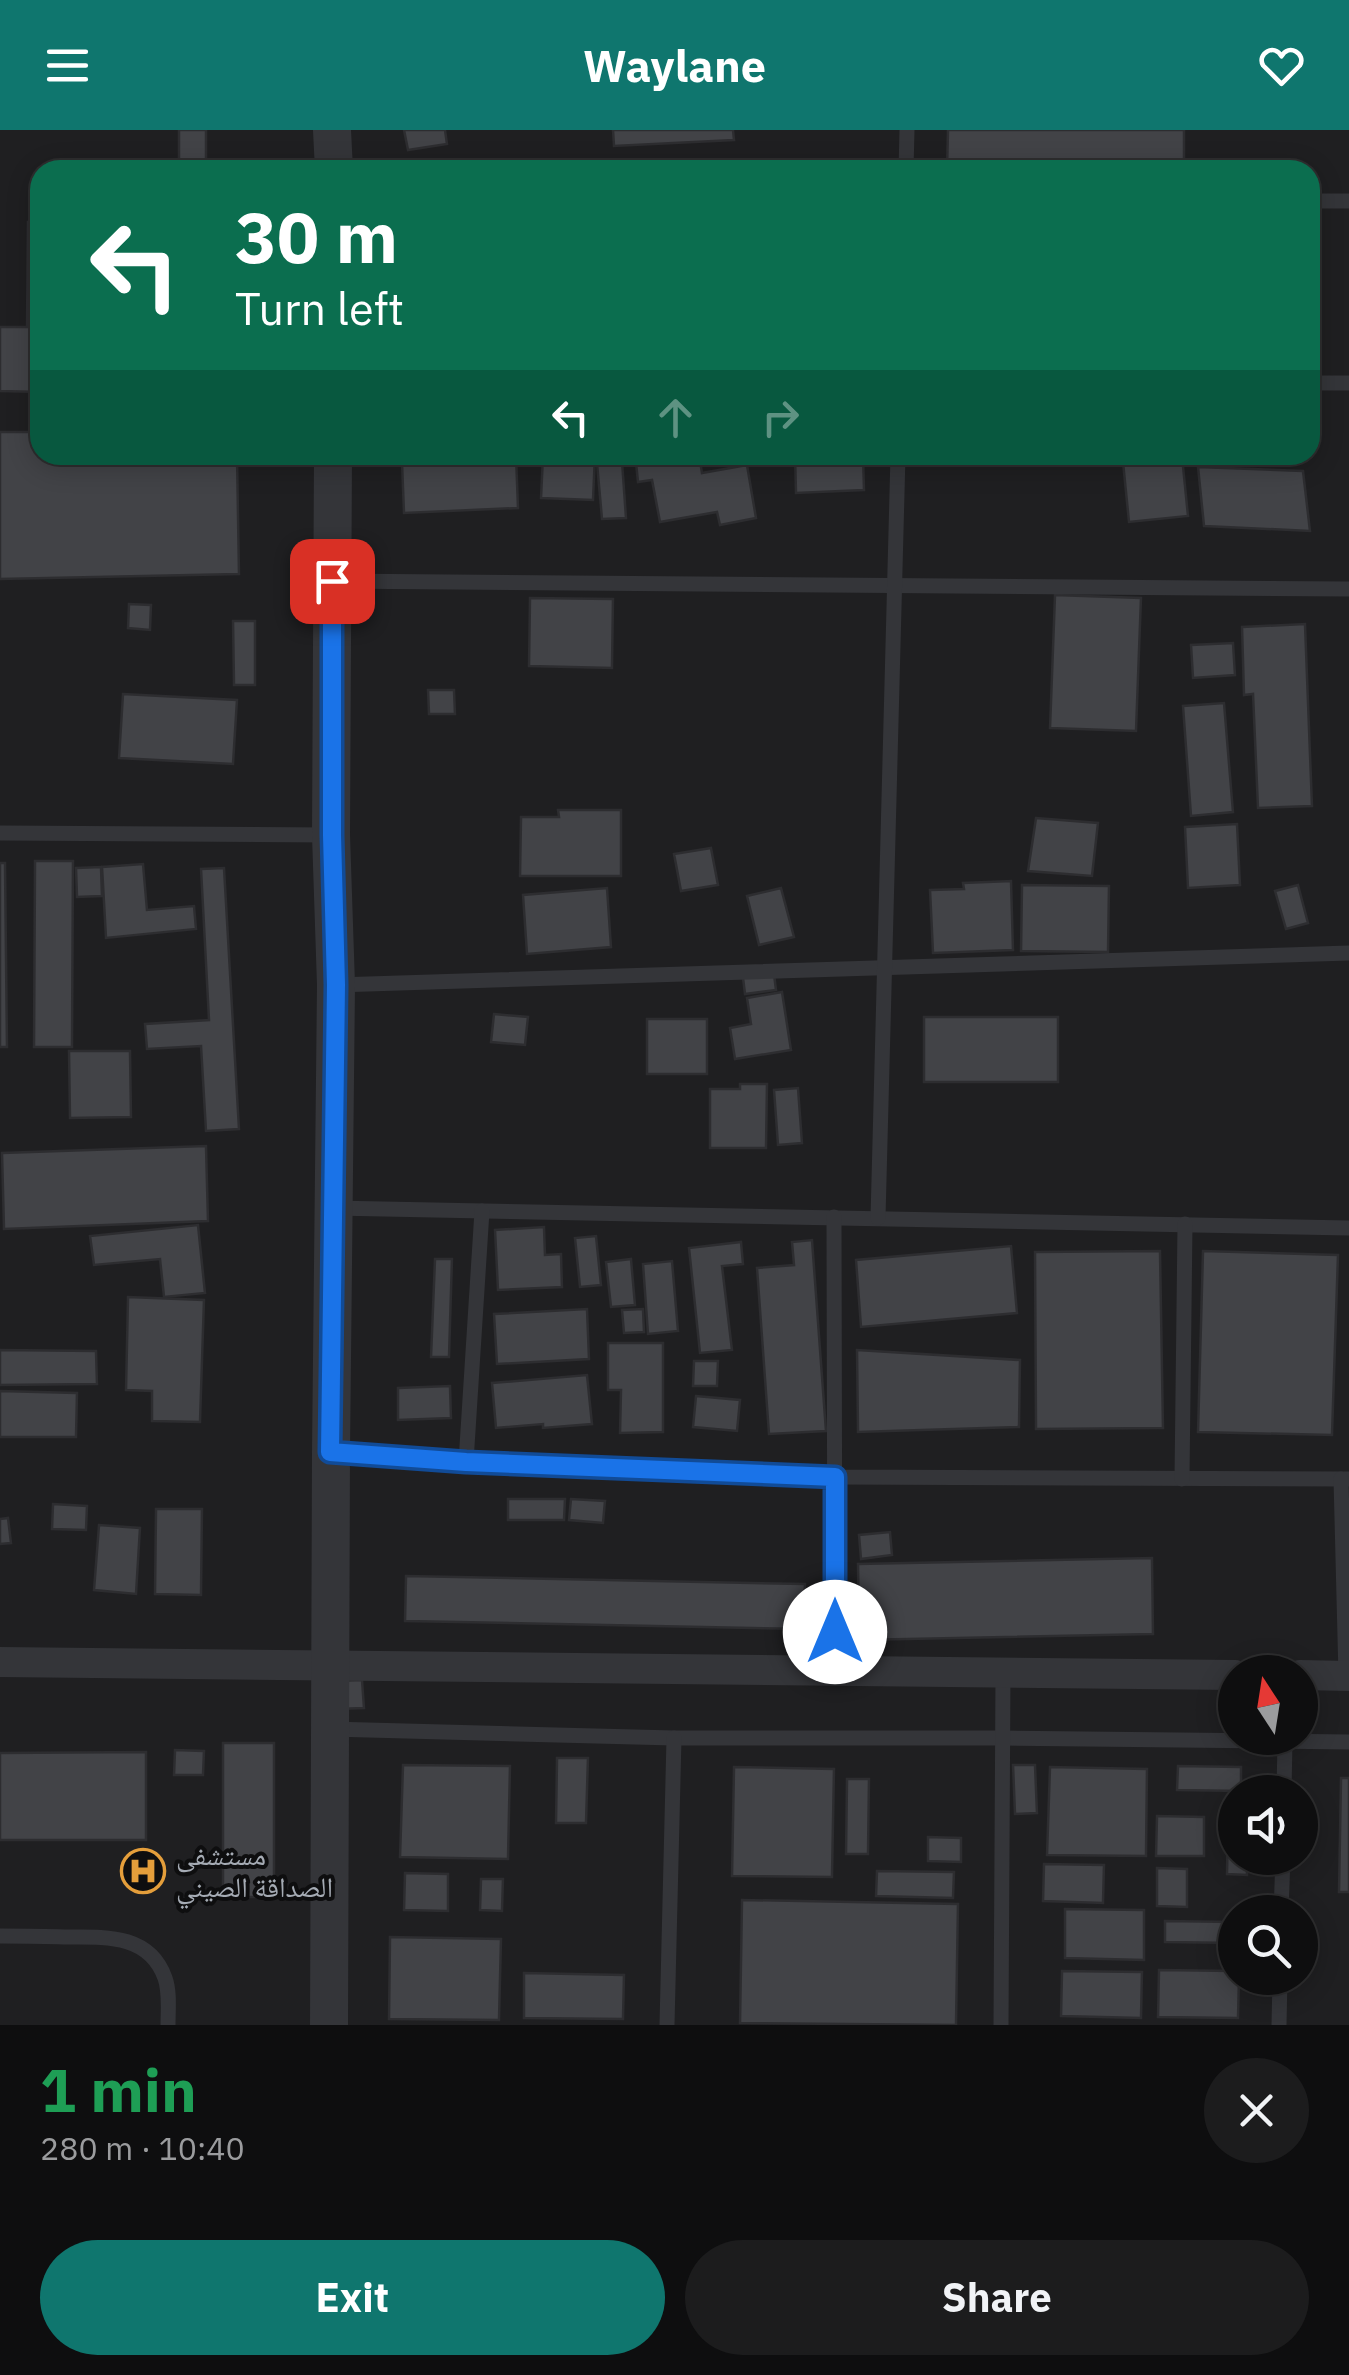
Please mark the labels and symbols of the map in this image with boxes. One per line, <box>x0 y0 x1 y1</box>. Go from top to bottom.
pin <box>290 539 375 624</box>
position arrow <box>783 1580 887 1684</box>
north arrow <box>1218 1655 1318 1755</box>
place label: مستشفى الصداقة الصيني <box>176 1836 333 1910</box>
hospital icon: مستشفى الصداقة الصيني <box>120 1848 166 1894</box>

